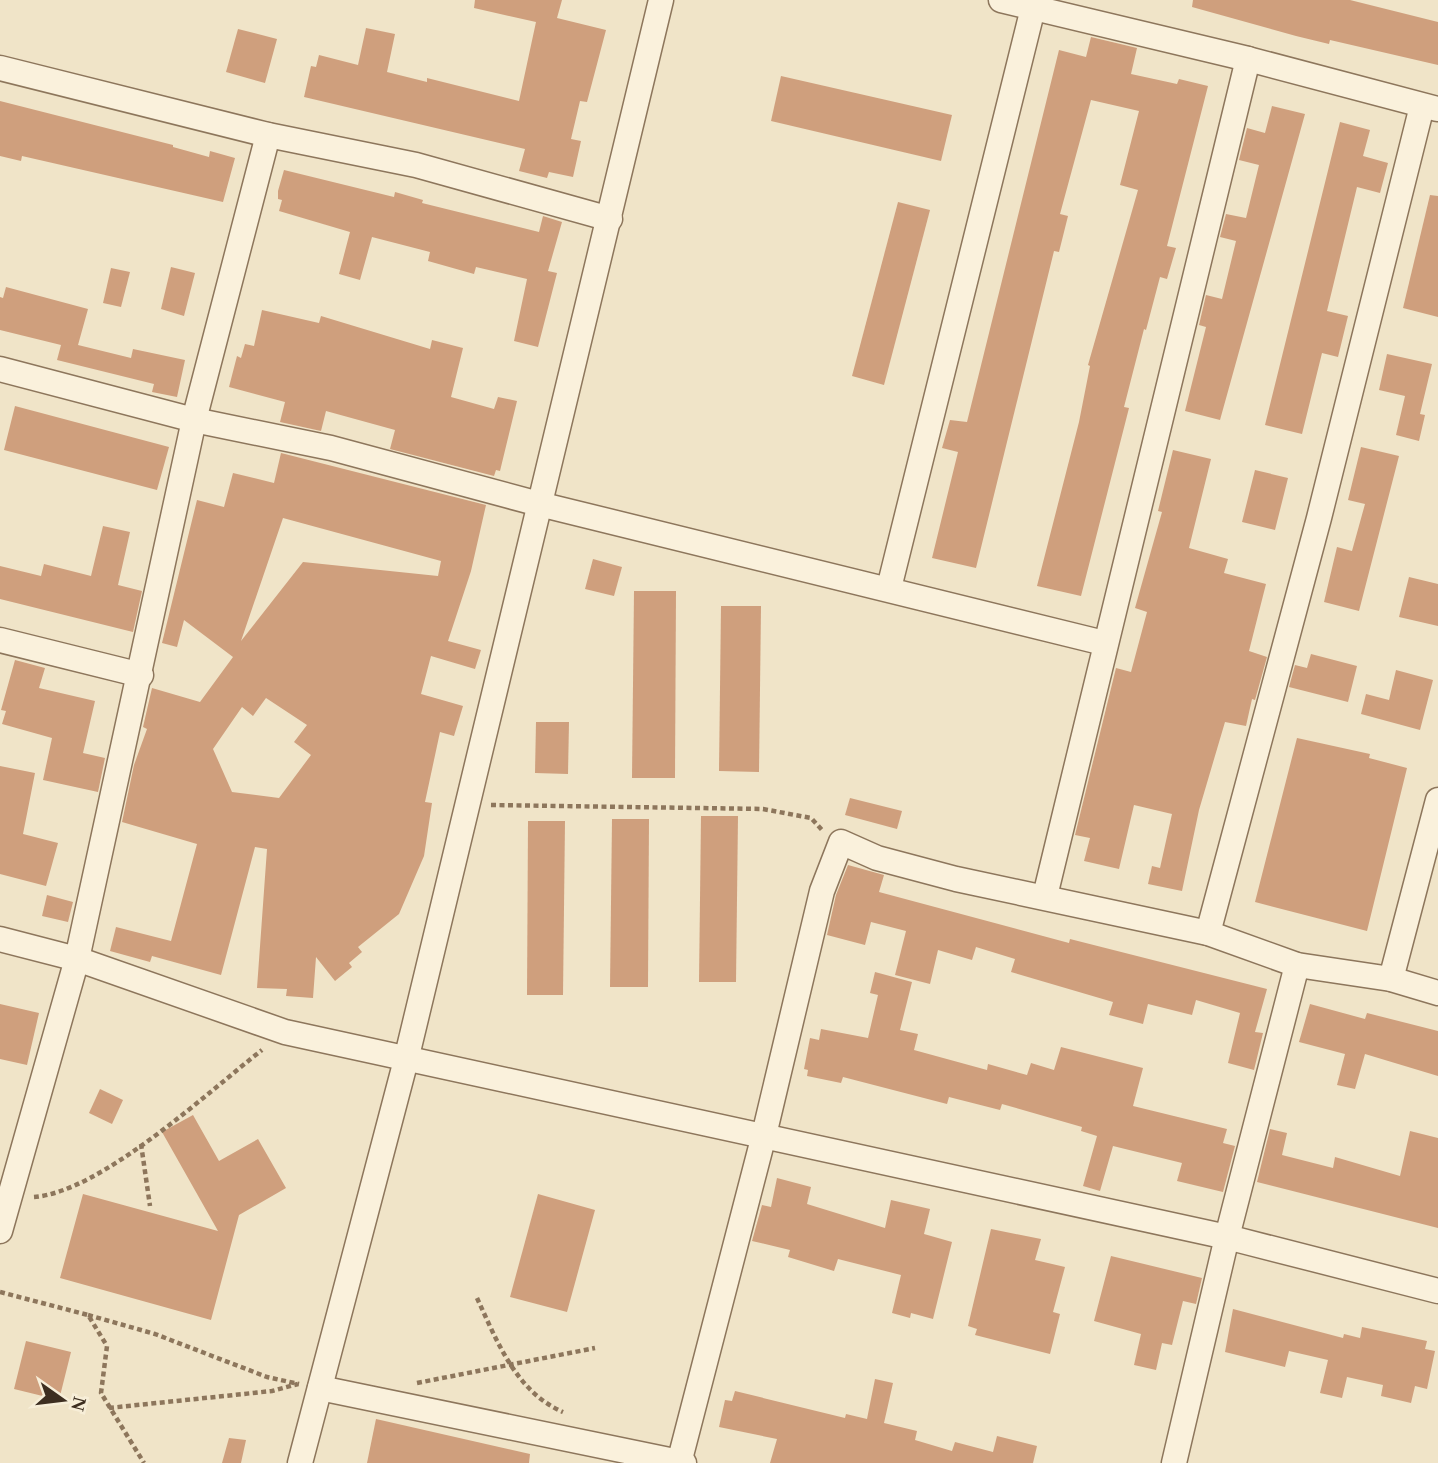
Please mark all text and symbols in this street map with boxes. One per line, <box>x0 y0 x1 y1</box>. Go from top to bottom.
north arrow <box>28 1365 98 1435</box>
text: N <box>67 1395 91 1413</box>

